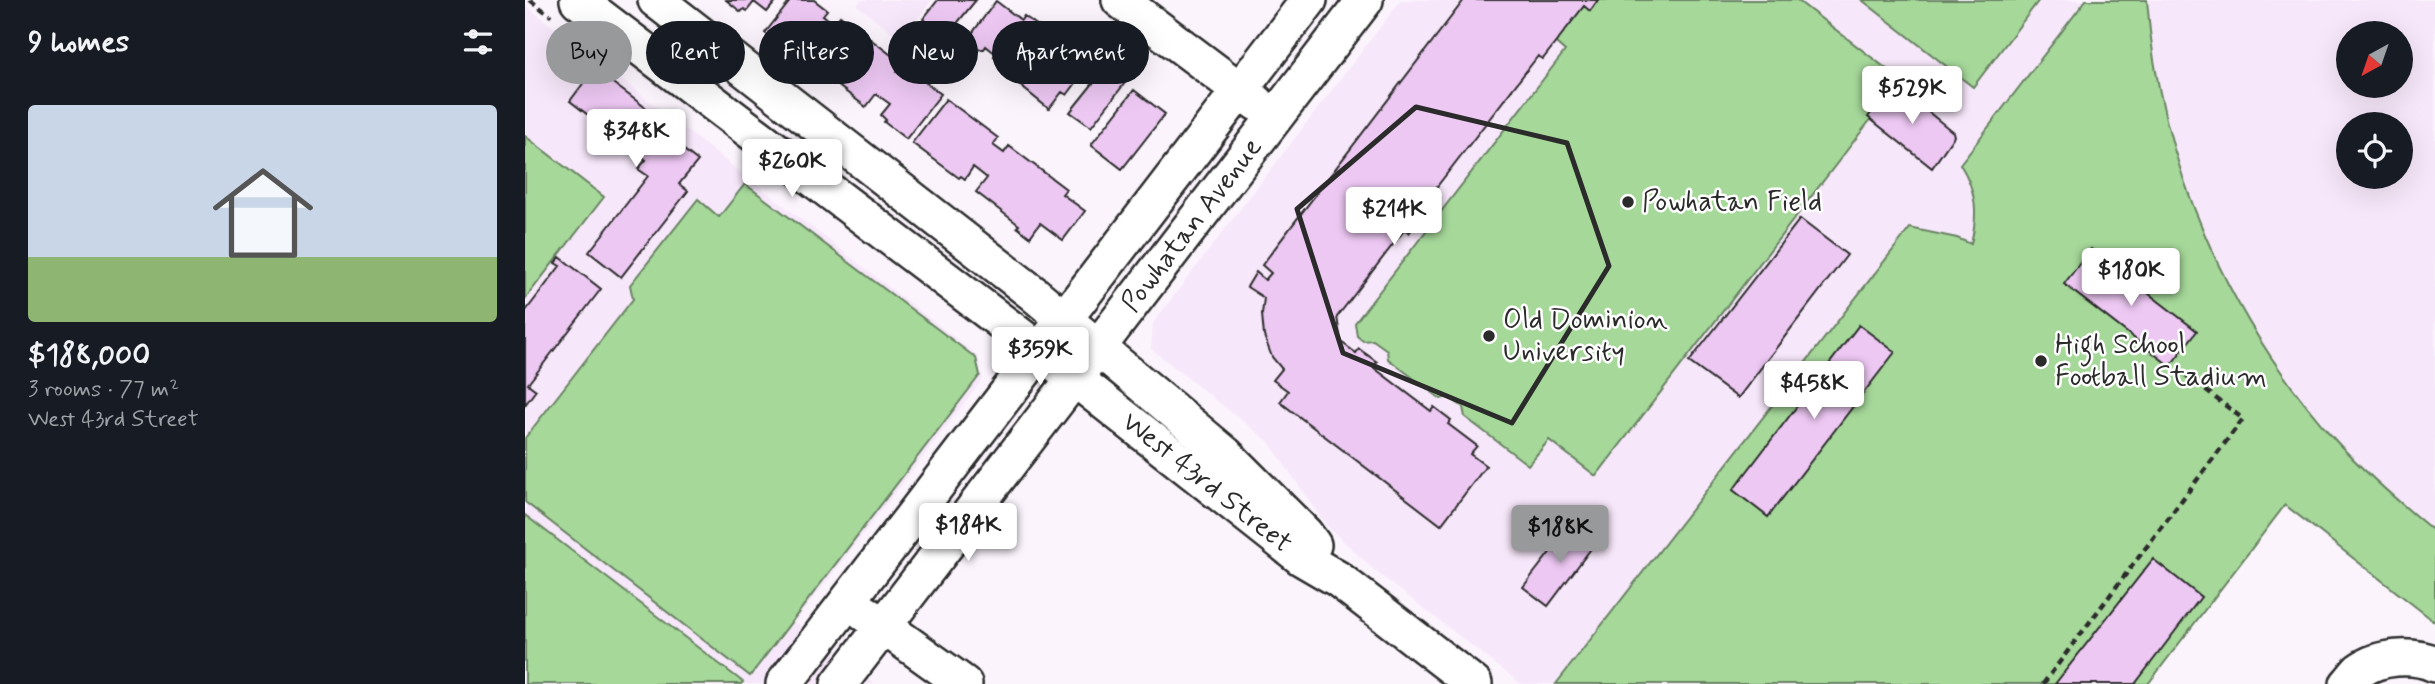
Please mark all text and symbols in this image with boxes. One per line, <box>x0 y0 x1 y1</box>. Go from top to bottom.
chip: Buy <box>546 21 632 84</box>
chip: Rent <box>646 21 745 84</box>
chip: Filters <box>759 21 874 84</box>
chip: New <box>888 21 978 84</box>
chip: Apartment <box>992 21 1149 84</box>
north arrow <box>2336 21 2413 98</box>
map controls <box>2336 21 2413 189</box>
text: 9 homes <box>28 23 129 62</box>
icon: filters <box>459 23 497 61</box>
pin: $529K <box>1863 66 1961 126</box>
text: $529K <box>1878 74 1946 104</box>
pin: $348K <box>587 110 685 169</box>
button: locate <box>2336 112 2413 189</box>
text: $348K <box>603 117 669 147</box>
street label: Powhatan Avenue <box>1113 130 1271 320</box>
pin: $260K <box>743 140 841 199</box>
text: $260K <box>758 147 826 177</box>
icon: home <box>200 150 326 276</box>
place label: Powhatan Field <box>1642 184 1822 221</box>
pin: $214K <box>1345 188 1443 247</box>
marker: Powhatan Field <box>1620 194 1636 210</box>
text: $214K <box>1362 195 1426 225</box>
pin: $180K <box>2082 248 2180 308</box>
text: $180K <box>2098 256 2164 286</box>
place label: Old Dominion University <box>1503 302 1668 371</box>
place label: High School Football Stadium <box>2055 327 2267 396</box>
pin: $359K <box>991 328 1089 387</box>
marker: Old Dominion University <box>1481 328 1497 344</box>
text: $359K <box>1008 335 1072 365</box>
text: $188,000 <box>28 336 150 375</box>
marker: High School Football Stadium <box>2033 353 2049 369</box>
pin: $458K <box>1765 362 1863 421</box>
text: $458K <box>1780 369 1848 399</box>
text: 3 rooms · 77 m² <box>28 375 179 405</box>
street label: West 43rd Street <box>1114 404 1300 562</box>
text: West 43rd Street <box>28 405 199 435</box>
pin: $184K <box>919 504 1017 563</box>
pin: $188K <box>1511 505 1609 565</box>
text: $184K <box>935 511 1001 541</box>
text: $188K <box>1527 513 1593 543</box>

